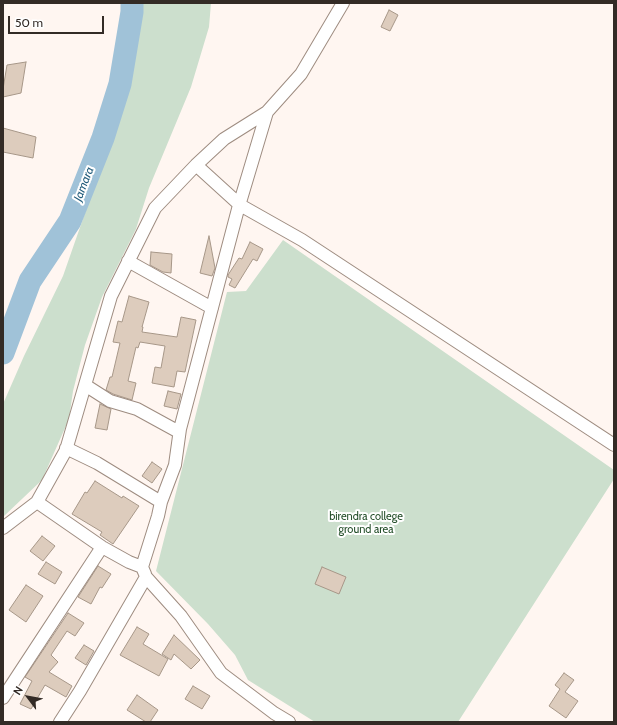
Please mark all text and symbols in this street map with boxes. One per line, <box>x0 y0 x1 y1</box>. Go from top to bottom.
scale bar <box>10 8 106 34</box>
text: 50 m <box>15 15 43 30</box>
water label: Jamara <box>71 165 97 203</box>
park label: birendra college ground area <box>329 510 403 536</box>
north arrow <box>8 677 48 717</box>
text: N <box>10 684 26 698</box>

